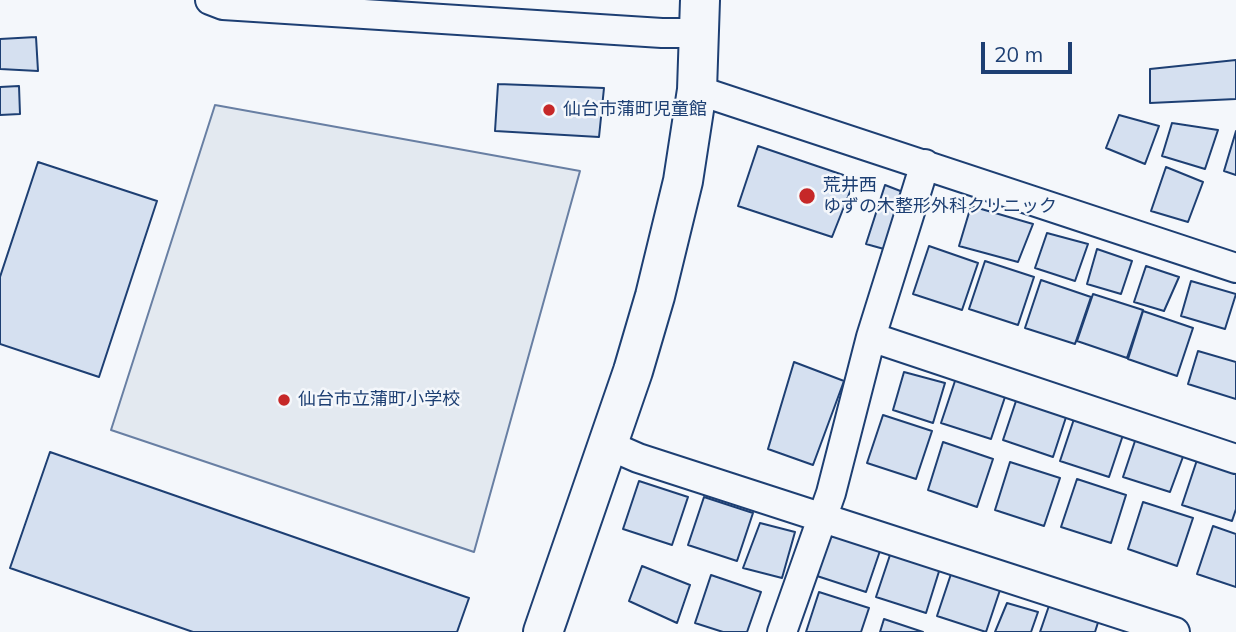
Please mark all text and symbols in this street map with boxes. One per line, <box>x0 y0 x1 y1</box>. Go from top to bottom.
scale bar <box>984 28 1075 72</box>
text: 20 m <box>994 41 1043 67</box>
place label: 仙台市蒲町児童館 <box>563 99 707 121</box>
marker: 仙台市蒲町児童館 <box>541 102 557 118</box>
place label: 荒井西 ゆずの木整形外科クリニック <box>823 175 1057 218</box>
marker: 荒井西 ゆずの木整形外科クリニック <box>797 186 817 206</box>
place label: 仙台市立蒲町小学校 <box>298 389 460 411</box>
marker: 仙台市立蒲町小学校 <box>276 392 292 408</box>

